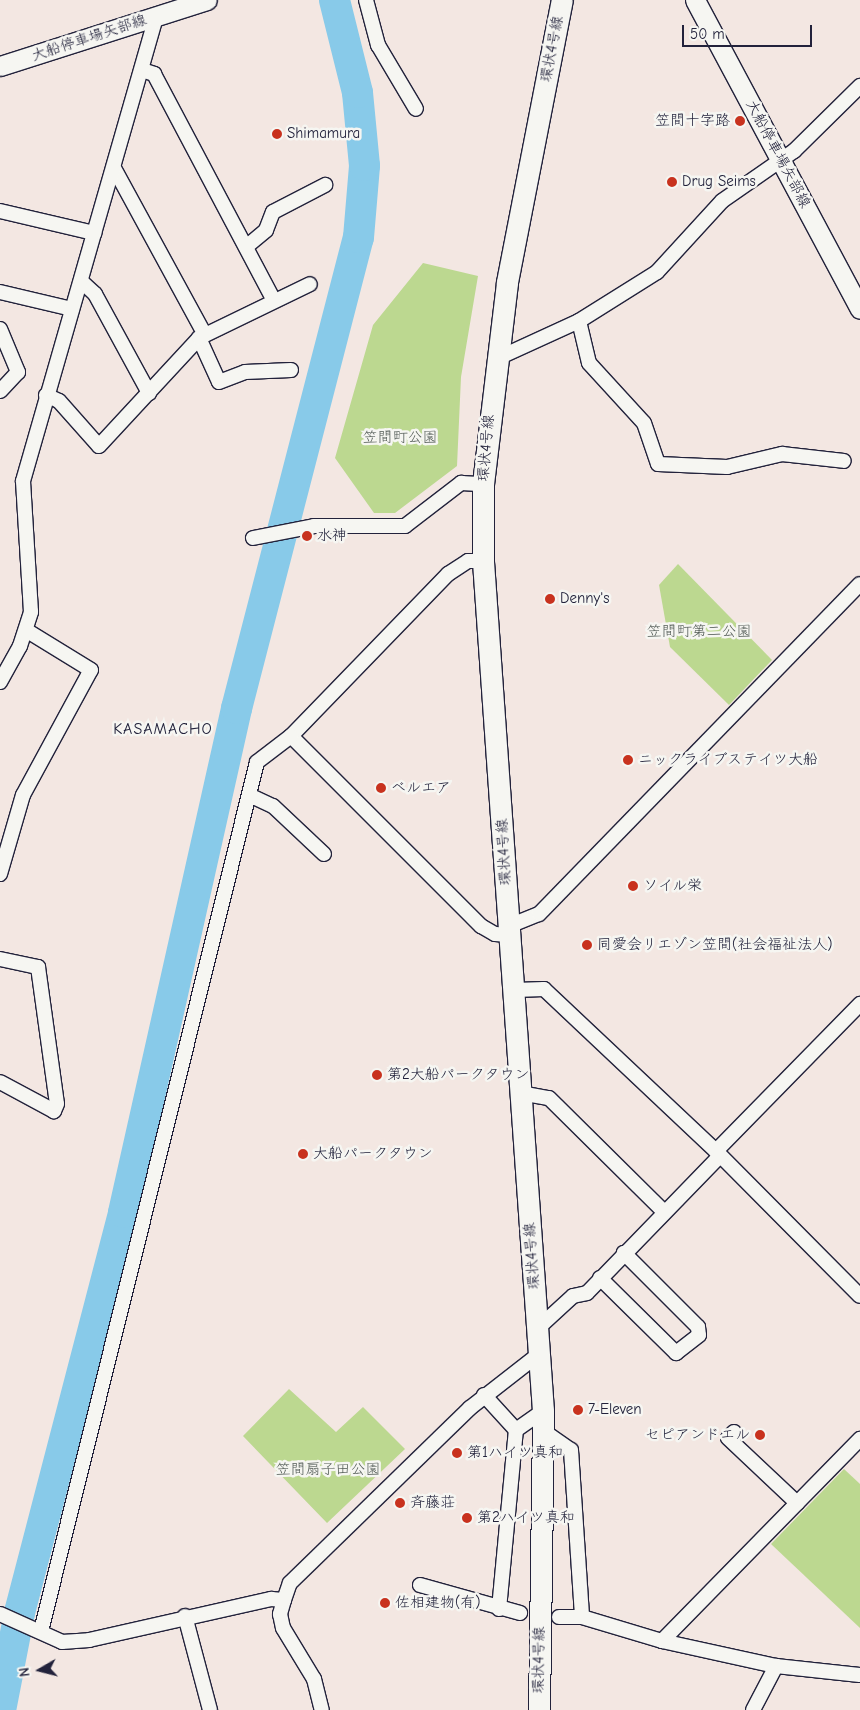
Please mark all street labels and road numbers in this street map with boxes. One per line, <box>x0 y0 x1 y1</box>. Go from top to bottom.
street label: 大船停車場矢部線 <box>29 11 149 65</box>
street label: 環状4号線 <box>537 14 567 84</box>
street label: 大船停車場矢部線 <box>742 97 814 211</box>
street label: 環状4号線 <box>474 414 498 482</box>
street label: 環状4号線 <box>493 818 515 886</box>
street label: 環状4号線 <box>521 1222 543 1290</box>
street label: 環状4号線 <box>529 1626 549 1694</box>

